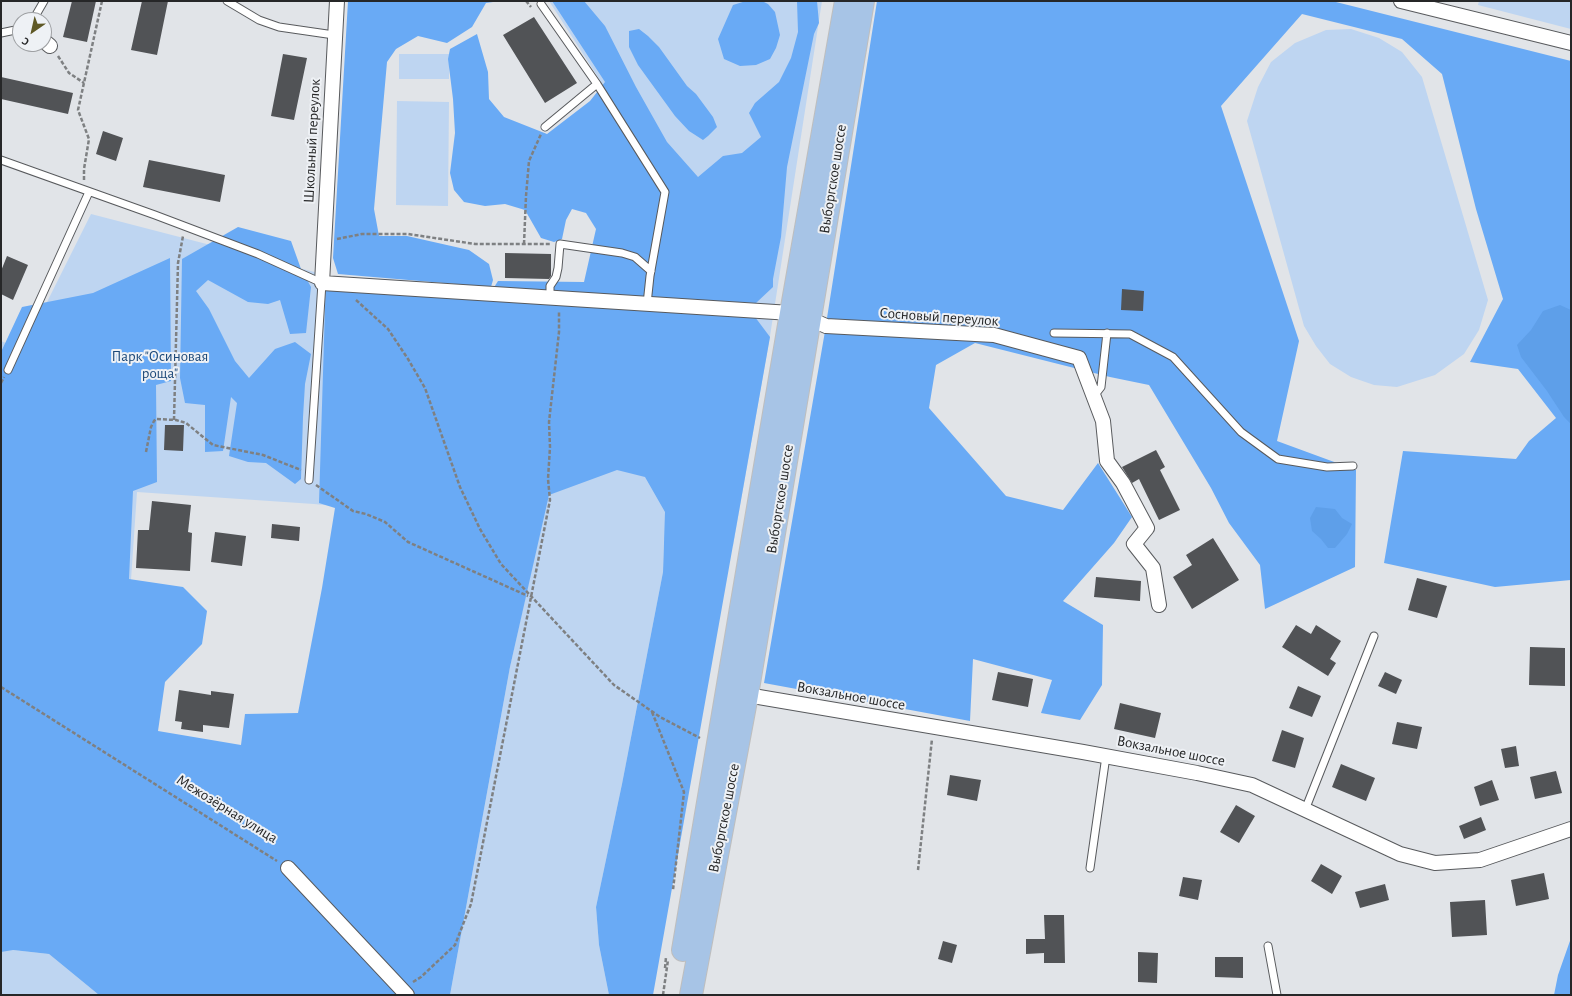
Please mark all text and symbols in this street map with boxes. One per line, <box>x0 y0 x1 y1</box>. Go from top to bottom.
north arrow <box>12 12 52 52</box>
text: С <box>20 35 31 48</box>
street label: Школьный переулок <box>300 78 324 204</box>
street label: Выборгское шоссе <box>815 123 851 235</box>
street label: Сосновый переулок <box>879 304 999 330</box>
park label: Парк "Осиновая роща" <box>112 347 208 382</box>
street label: Выборгское шоссе <box>762 443 798 555</box>
street label: Вокзальное шоссе <box>795 678 907 714</box>
street label: Вокзальное шоссе <box>1115 732 1227 770</box>
street label: Выборгское шоссе <box>705 762 743 874</box>
street label: Межозёрная улица <box>173 771 281 847</box>

